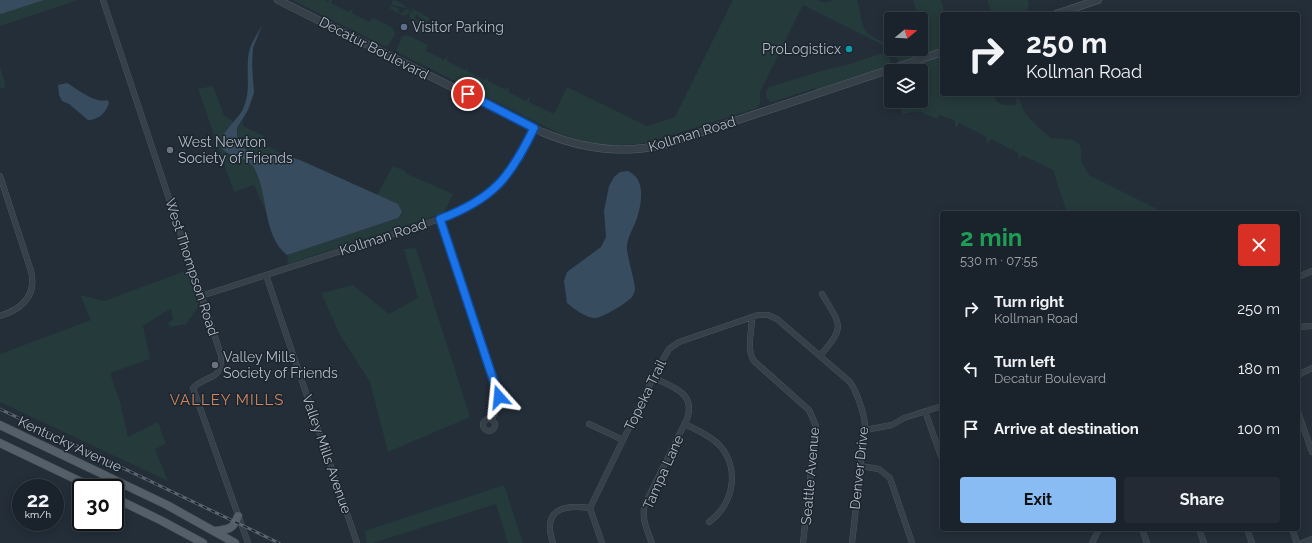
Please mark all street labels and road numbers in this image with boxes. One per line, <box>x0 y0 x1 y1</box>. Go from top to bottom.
street label: Decatur Boulevard <box>317 13 431 83</box>
street label: Kollman Road <box>646 113 738 155</box>
street label: West Thompson Road <box>162 196 222 338</box>
street label: Kollman Road <box>338 215 428 259</box>
street label: Topeka Trail <box>621 357 669 433</box>
street label: Valley Mills Avenue <box>299 392 355 516</box>
street label: Kentucky Avenue <box>16 413 124 475</box>
street label: Denver Drive <box>847 426 871 510</box>
street label: Seattle Avenue <box>798 427 822 525</box>
street label: Tampa Lane <box>640 432 686 512</box>

